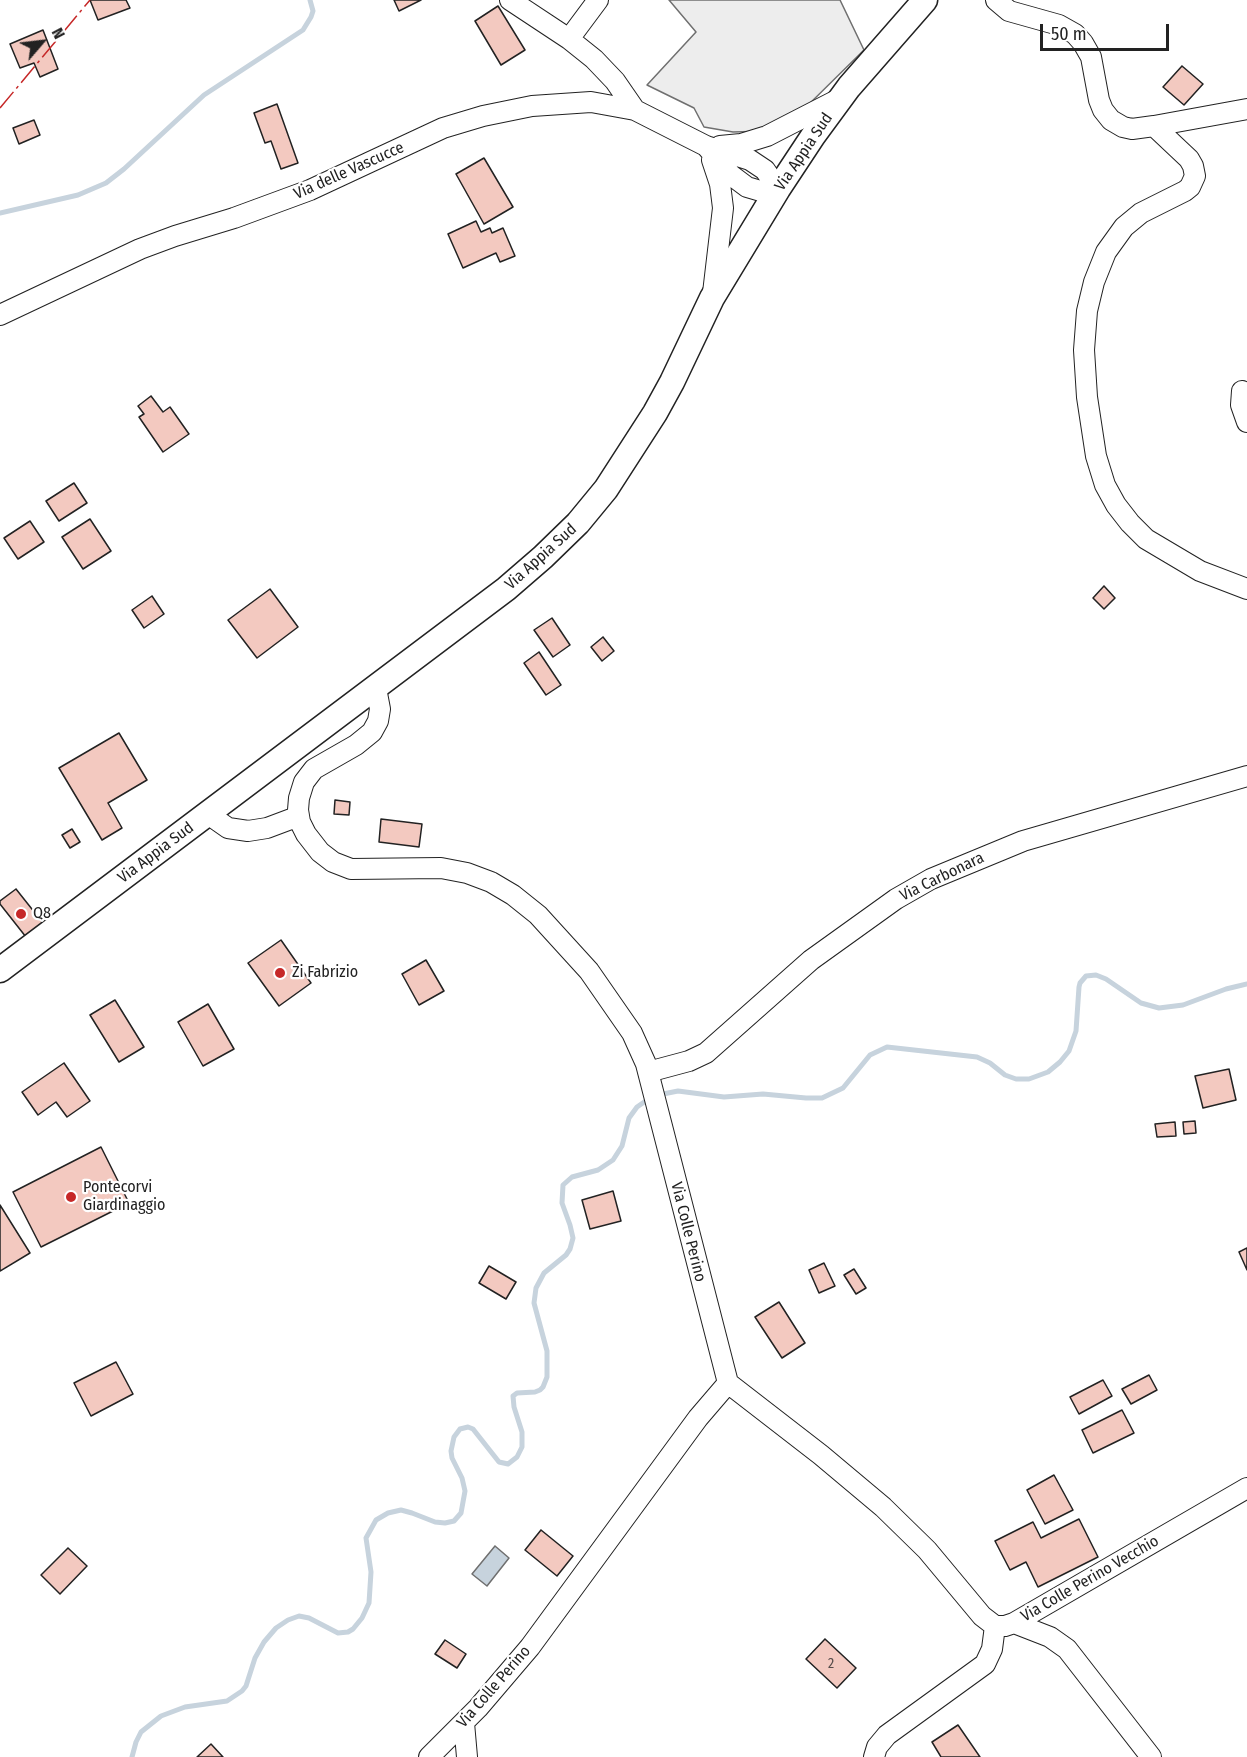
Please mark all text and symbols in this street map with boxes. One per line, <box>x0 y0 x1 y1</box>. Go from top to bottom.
north arrow <box>12 12 72 72</box>
scale bar <box>1043 12 1172 50</box>
text: 50 m <box>1051 23 1087 45</box>
text: N <box>48 25 69 42</box>
street label: Via Appia Sud <box>771 109 837 195</box>
street label: Via delle Vascucce <box>291 138 407 204</box>
street label: Via Appia Sud <box>501 520 581 594</box>
street label: Via Appia Sud <box>114 818 198 888</box>
street label: Via Carbonara <box>897 848 987 906</box>
place label: Q8 <box>33 904 51 924</box>
marker: Q8 <box>14 907 28 921</box>
place label: Zi Fabrizio <box>292 963 358 983</box>
marker: Zi Fabrizio <box>273 966 287 980</box>
place label: Pontecorvi Giardinaggio <box>83 1178 165 1216</box>
street label: Via Colle Perino <box>666 1180 710 1284</box>
marker: Pontecorvi Giardinaggio <box>64 1190 78 1204</box>
street label: Via Colle Perino Vecchio <box>1018 1532 1162 1626</box>
street label: Via Colle Perino <box>453 1642 535 1732</box>
house number: 2 <box>828 1656 834 1672</box>

